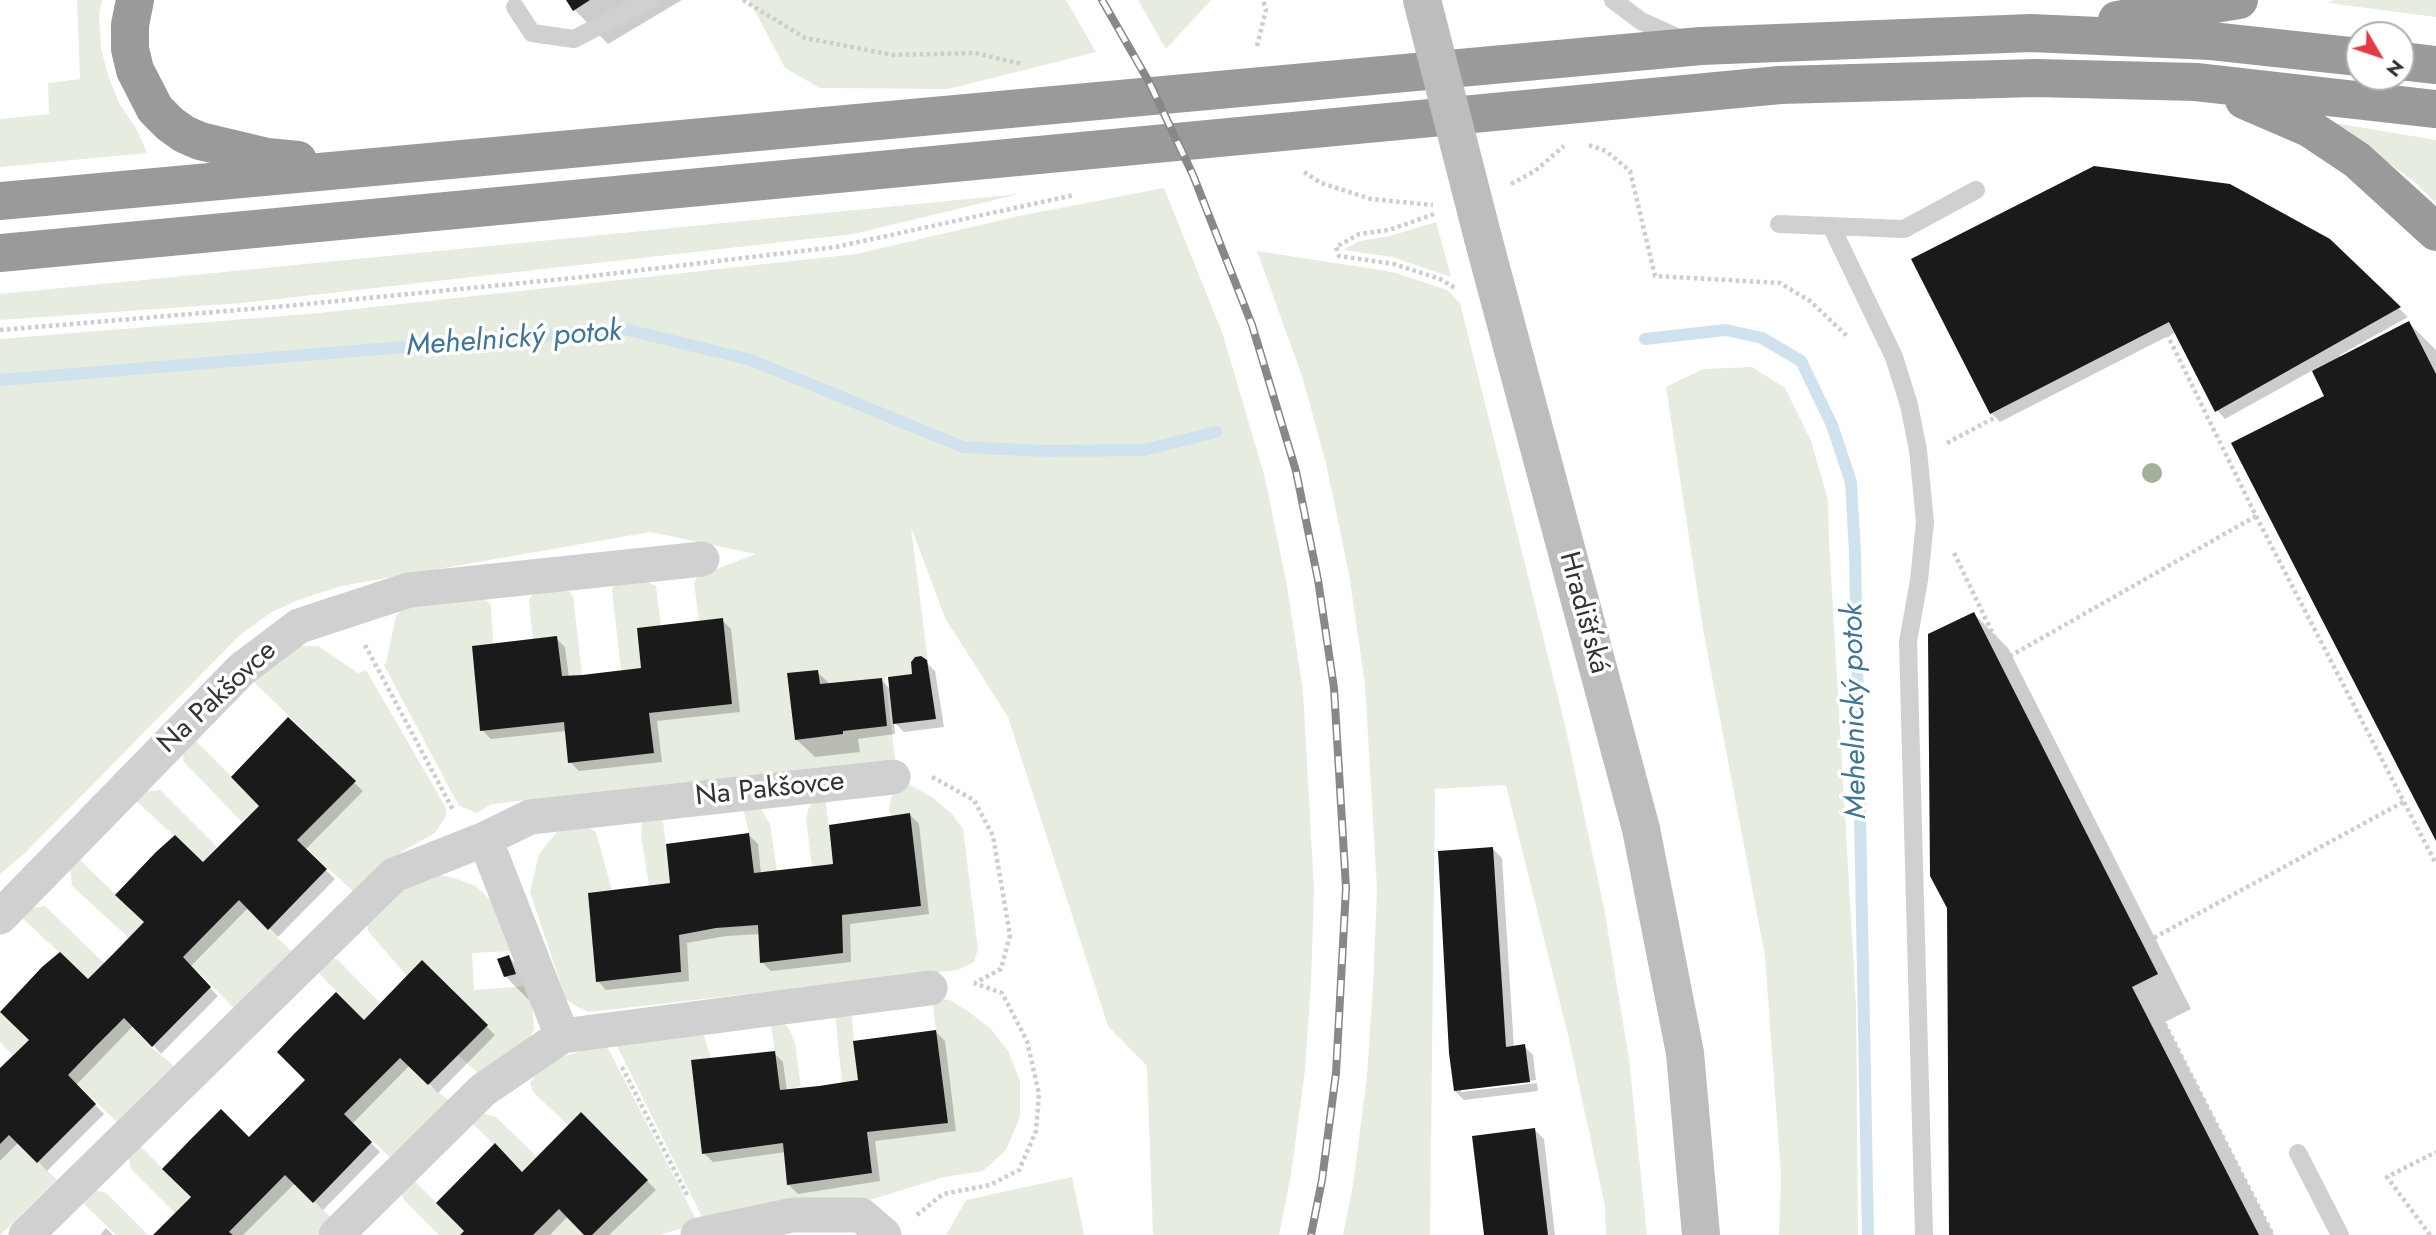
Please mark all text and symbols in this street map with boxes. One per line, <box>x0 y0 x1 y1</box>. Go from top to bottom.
north arrow <box>2345 21 2415 91</box>
text: N <box>2380 54 2410 83</box>
water label: Mehelnický potok <box>405 315 623 365</box>
street label: Hradišťská <box>1551 548 1615 678</box>
water label: Mehelnický potok <box>1836 603 1876 819</box>
street label: Na Pakšovce <box>152 635 284 761</box>
street label: Na Pakšovce <box>694 765 846 815</box>

